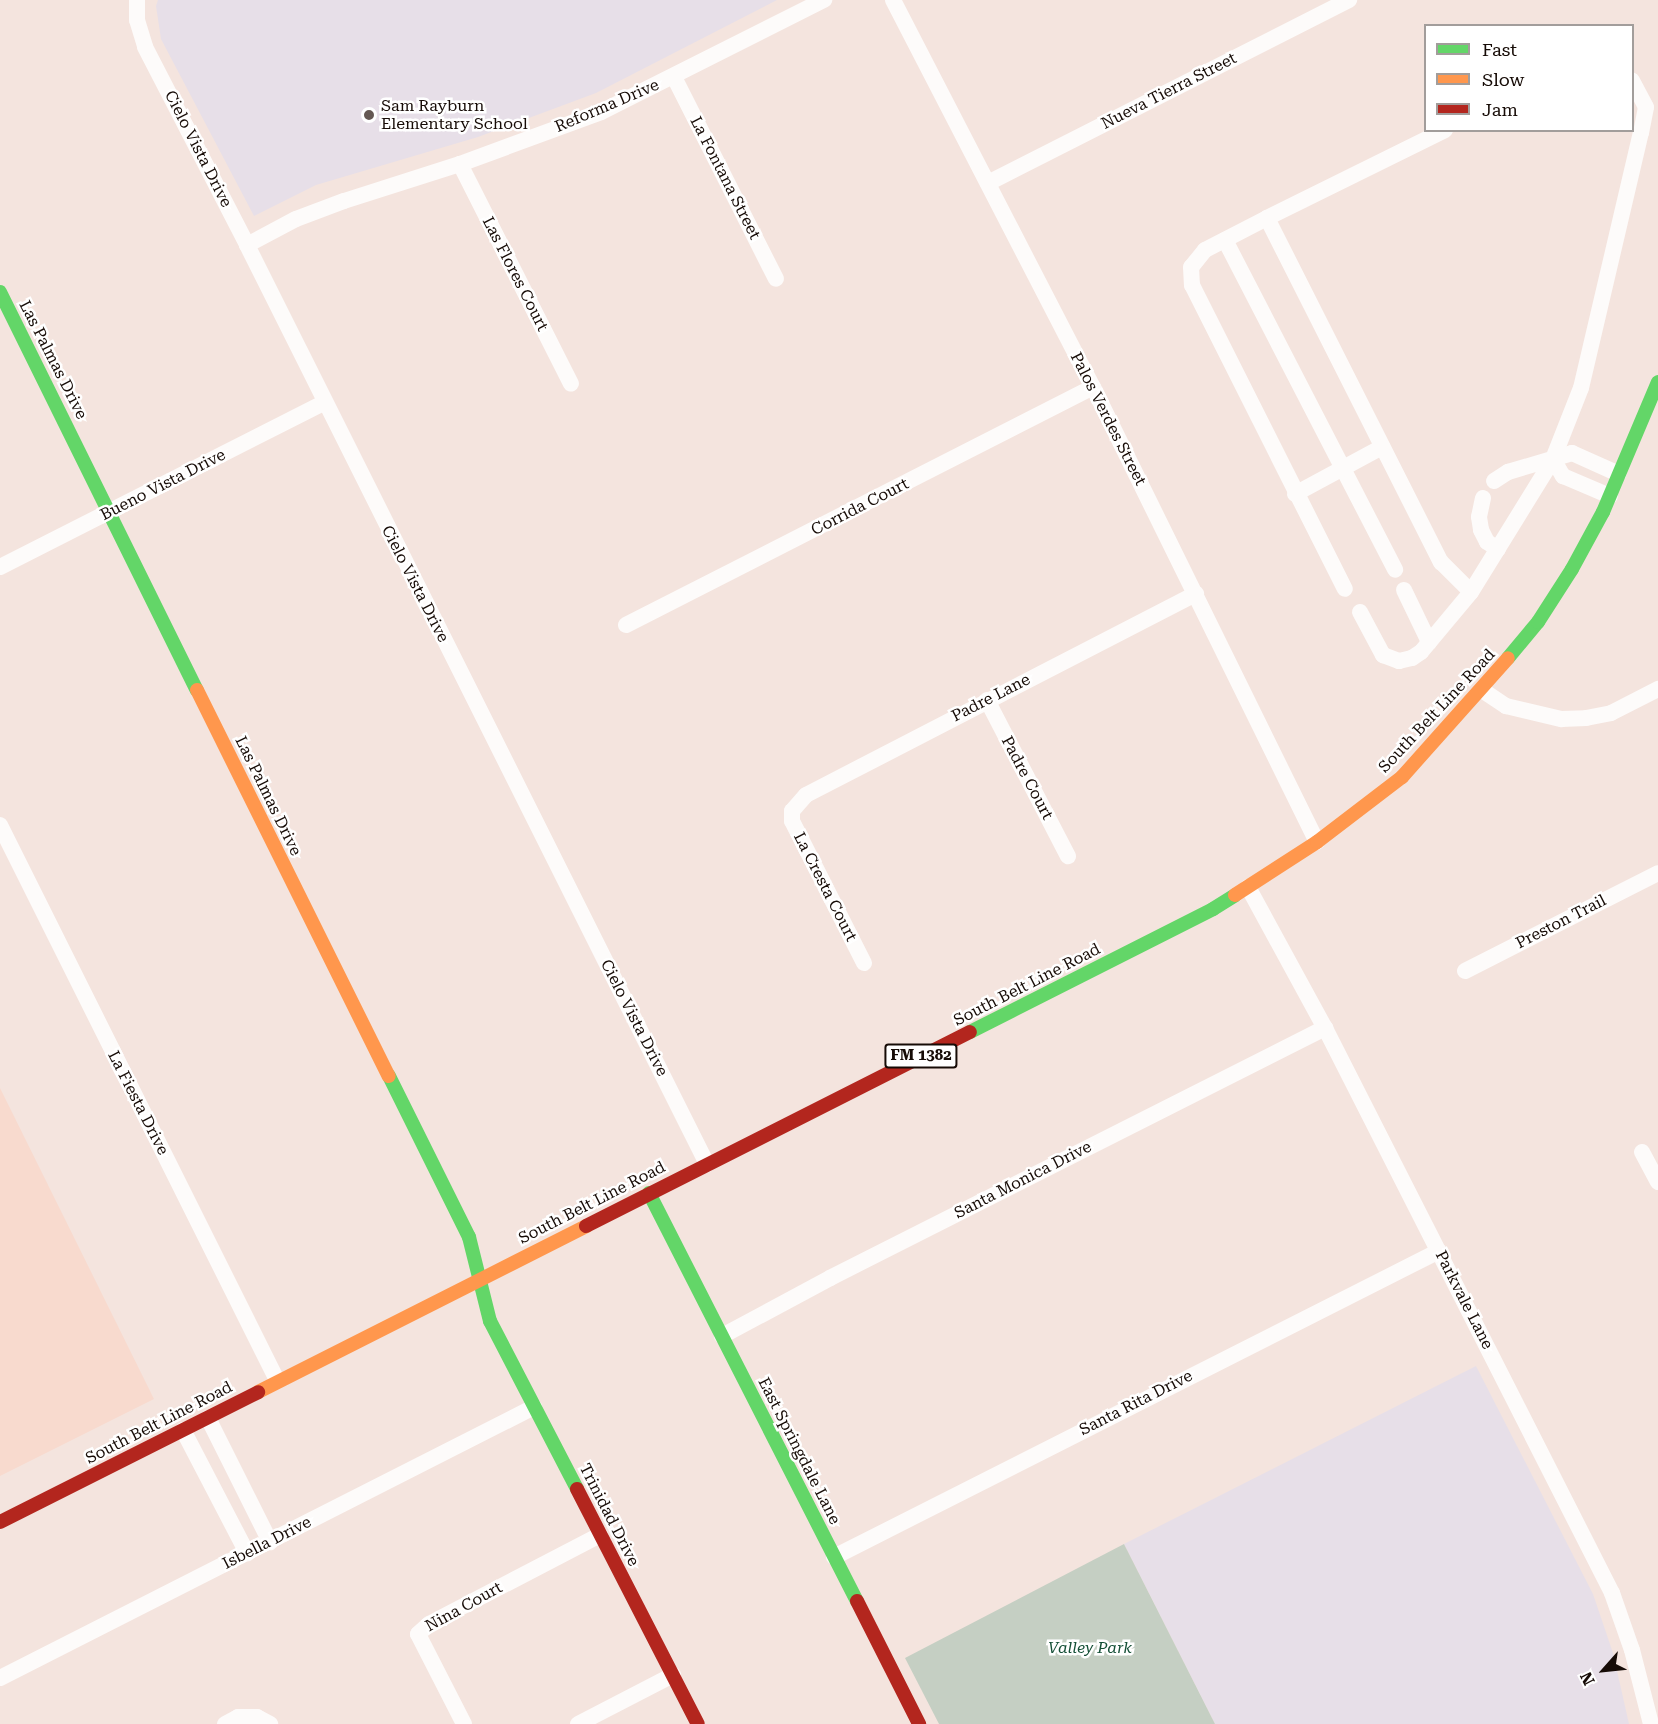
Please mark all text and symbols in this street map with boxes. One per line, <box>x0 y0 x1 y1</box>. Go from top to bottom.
legend <box>1424 24 1634 132</box>
text: Fast <box>1482 39 1517 60</box>
street label: Nueva Tierra Street <box>1098 49 1240 133</box>
text: Slow <box>1482 69 1524 90</box>
street label: Reforma Drive <box>552 75 662 137</box>
street label: Cielo Vista Drive <box>160 87 236 211</box>
place label: Sam Rayburn Elementary School <box>381 96 528 134</box>
text: Jam <box>1482 99 1518 120</box>
marker: Sam Rayburn Elementary School <box>362 108 376 122</box>
street label: La Fontana Street <box>686 113 764 243</box>
street label: Las Flores Court <box>478 214 552 334</box>
street label: Las Palmas Drive <box>15 297 91 423</box>
street label: Palos Verdes Street <box>1066 349 1150 489</box>
street label: Bueno Vista Drive <box>97 445 229 525</box>
street label: Corrida Court <box>808 474 912 540</box>
street label: Cielo Vista Drive <box>377 522 453 646</box>
street label: South Belt Line Road <box>1375 645 1499 777</box>
street label: Padre Lane <box>948 670 1034 726</box>
street label: Las Palmas Drive <box>231 733 305 859</box>
street label: Padre Court <box>997 733 1057 823</box>
street label: La Cresta Court <box>789 829 861 945</box>
street label: Preston Trail <box>1513 891 1609 953</box>
street label: South Belt Line Road <box>950 940 1104 1030</box>
street label: Cielo Vista Drive <box>596 956 672 1080</box>
road number: FM 1382 <box>884 1044 958 1068</box>
street label: La Fiesta Drive <box>104 1048 172 1158</box>
street label: Santa Monica Drive <box>951 1137 1095 1223</box>
street label: South Belt Line Road <box>515 1158 669 1248</box>
street label: Parkvale Lane <box>1431 1247 1497 1353</box>
street label: Santa Rita Drive <box>1076 1366 1196 1440</box>
street label: East Springdale Lane <box>754 1374 844 1528</box>
street label: South Belt Line Road <box>82 1378 236 1468</box>
street label: Trinidad Drive <box>575 1461 643 1569</box>
street label: Isbella Drive <box>219 1512 315 1574</box>
street label: Nina Court <box>422 1578 506 1636</box>
park label: Valley Park <box>1048 1638 1132 1658</box>
north arrow <box>1574 1640 1634 1700</box>
text: N <box>1576 1669 1599 1688</box>

